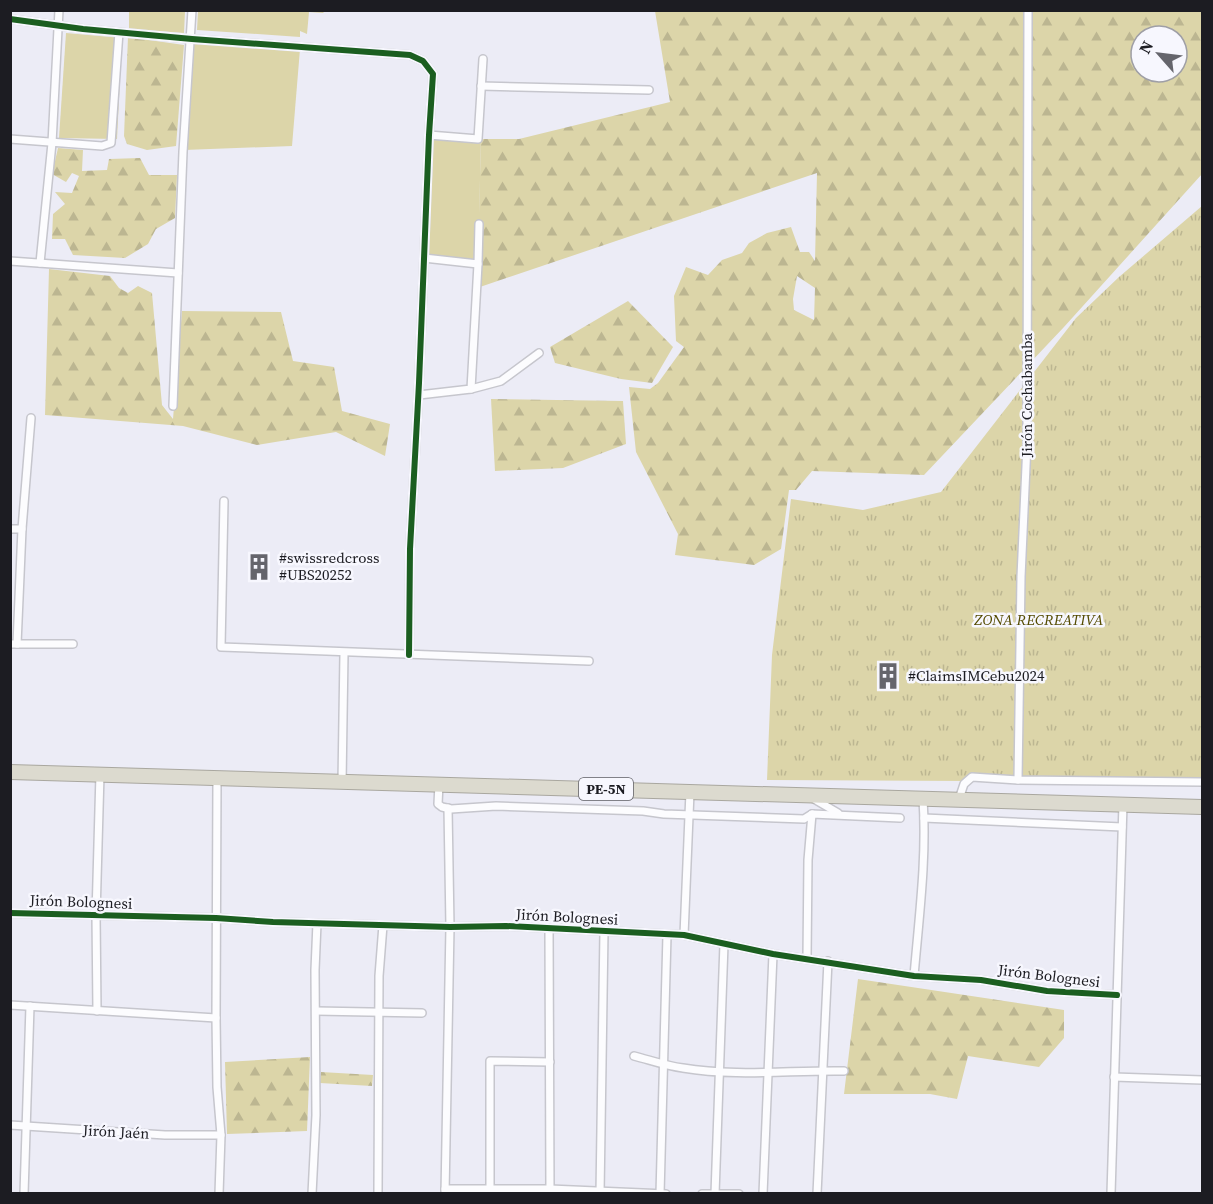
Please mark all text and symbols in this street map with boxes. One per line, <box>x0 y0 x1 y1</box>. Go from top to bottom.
north arrow <box>1129 24 1189 84</box>
text: N <box>1133 36 1158 57</box>
street label: Jirón Cochabamba <box>1016 332 1037 458</box>
place label: #swissredcross #UBS20252 <box>279 547 379 585</box>
building icon: #swissredcross #UBS20252 <box>244 552 274 582</box>
park label: ZONA RECREATIVA <box>973 609 1104 630</box>
building icon: #ClaimsIMCebu2024 <box>873 661 903 691</box>
place label: #ClaimsIMCebu2024 <box>908 665 1045 686</box>
road number: PE-5N <box>579 778 633 800</box>
street label: Jirón Bolognesi <box>28 889 133 914</box>
street label: Jirón Bolognesi <box>514 903 619 930</box>
street label: Jirón Bolognesi <box>996 959 1101 992</box>
street label: Jirón Jaén <box>81 1119 150 1144</box>

